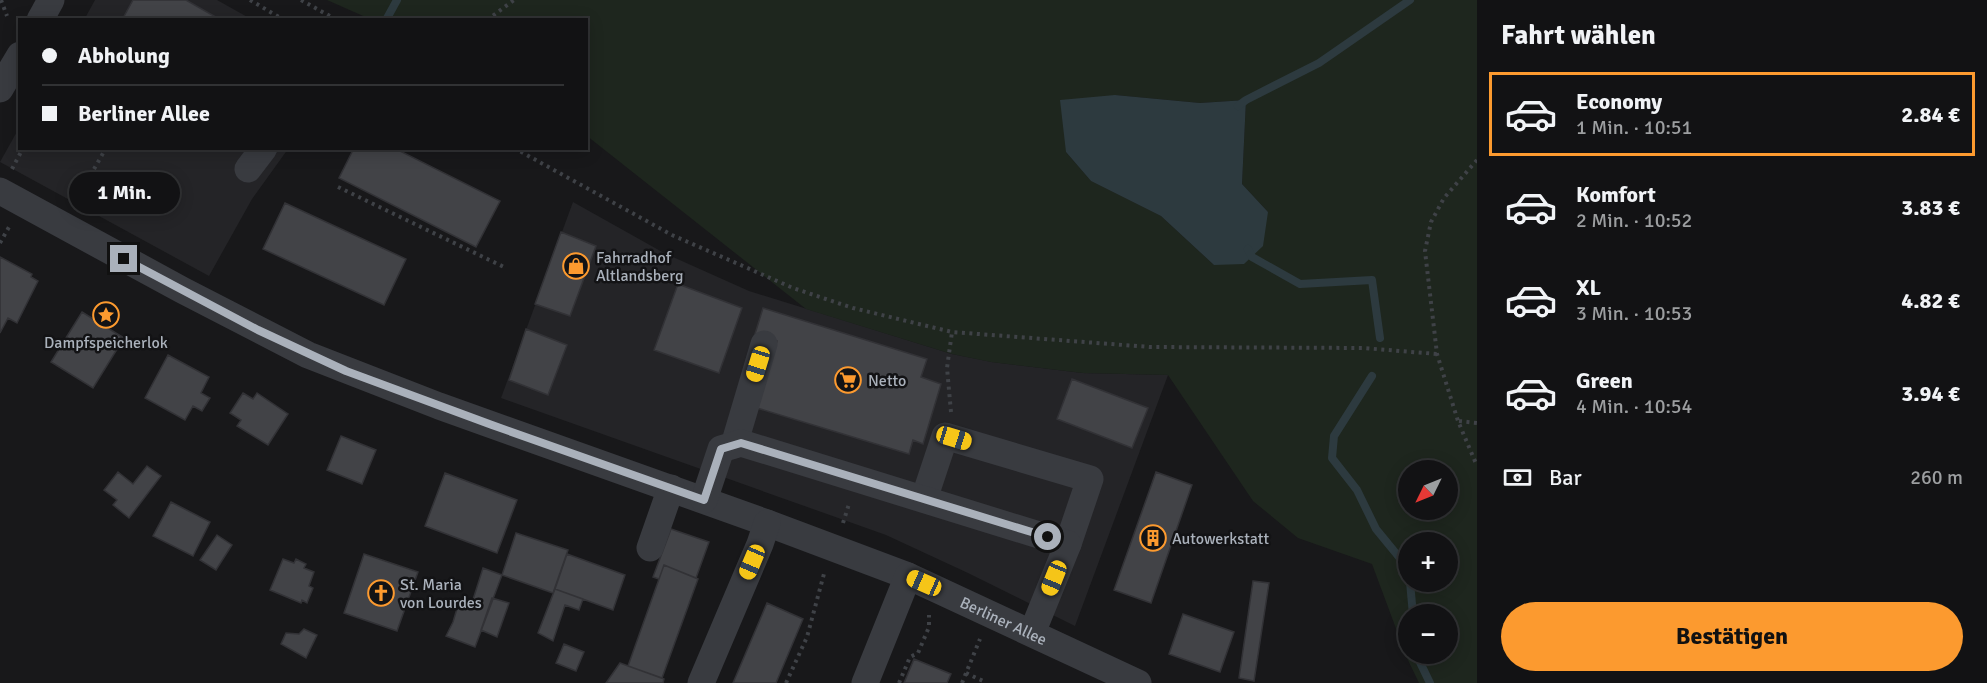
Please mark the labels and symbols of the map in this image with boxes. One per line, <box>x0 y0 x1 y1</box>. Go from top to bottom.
callout: 1 Min. <box>68 172 180 214</box>
route end <box>110 245 137 272</box>
place label: Fahrradhof Altlandsberg <box>596 248 683 286</box>
shop icon: Fahrradhof Altlandsberg <box>561 251 591 281</box>
place icon: Dampfspeicherlok <box>91 300 121 330</box>
place label: Dampfspeicherlok <box>44 333 168 353</box>
car <box>744 344 772 384</box>
supermarket icon: Netto <box>833 365 863 395</box>
place label: Netto <box>868 371 906 391</box>
car <box>934 424 974 452</box>
north arrow <box>1398 460 1458 520</box>
route start <box>1034 523 1061 550</box>
building icon: Autowerkstatt <box>1138 523 1168 553</box>
place label: Autowerkstatt <box>1172 529 1269 549</box>
car <box>737 542 767 582</box>
car <box>1039 558 1069 598</box>
car <box>904 567 944 599</box>
place label: St. Maria von Lourdes <box>400 575 482 613</box>
church icon: St. Maria von Lourdes <box>366 578 396 608</box>
street label: Berliner Allee <box>957 593 1050 650</box>

